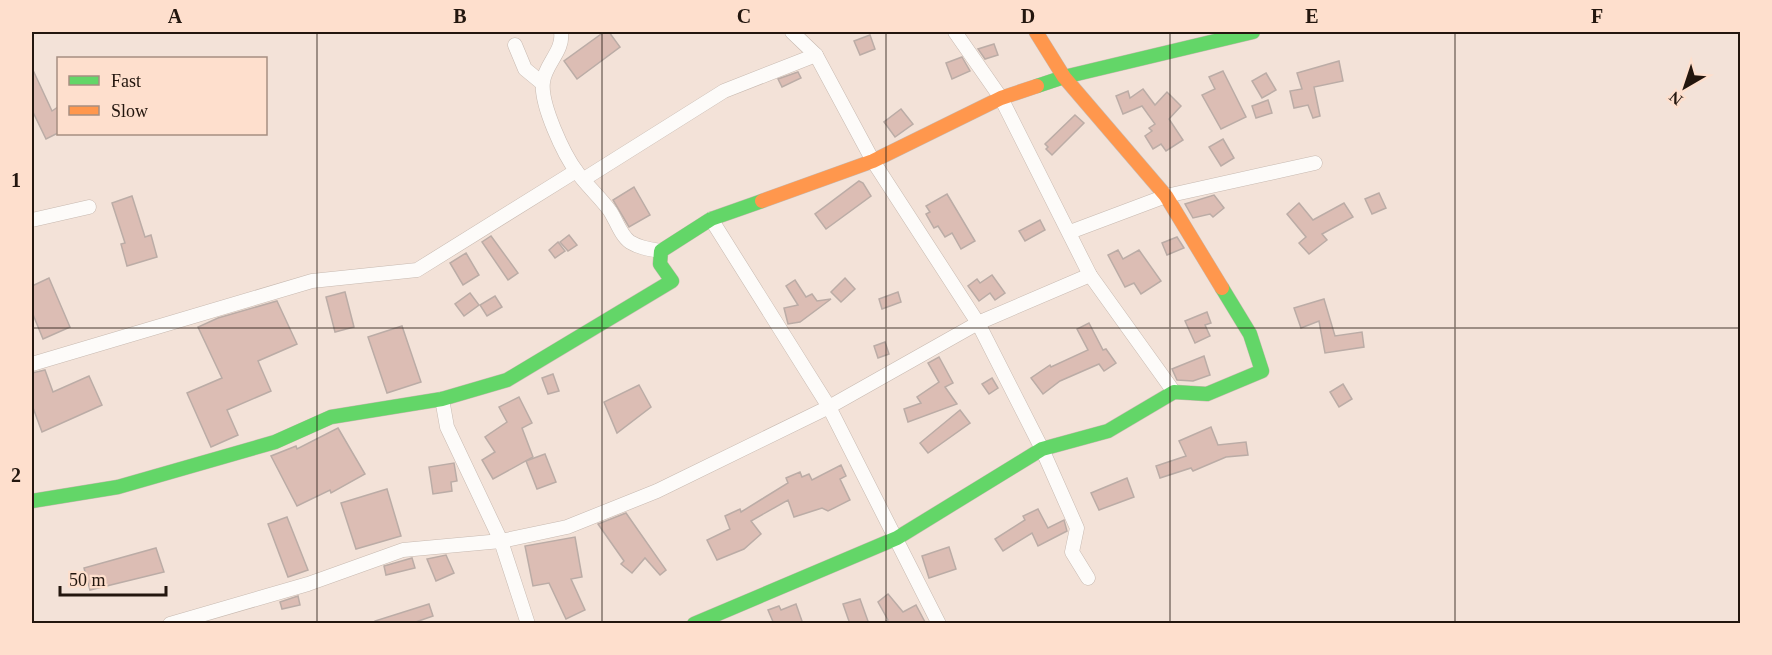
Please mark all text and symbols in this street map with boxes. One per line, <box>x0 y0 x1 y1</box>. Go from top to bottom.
text: A <box>168 5 183 27</box>
text: B <box>453 5 467 27</box>
text: C <box>737 5 751 27</box>
text: D <box>1021 5 1035 27</box>
text: E <box>1305 5 1319 27</box>
text: F <box>1591 5 1603 27</box>
legend <box>57 57 267 135</box>
north arrow <box>1655 57 1715 117</box>
text: Fast <box>111 71 141 91</box>
text: N <box>1666 88 1686 109</box>
text: Slow <box>111 101 148 121</box>
text: 1 <box>11 169 21 191</box>
text: 2 <box>11 464 21 486</box>
scale bar <box>60 559 166 597</box>
text: 50 m <box>69 570 106 590</box>

